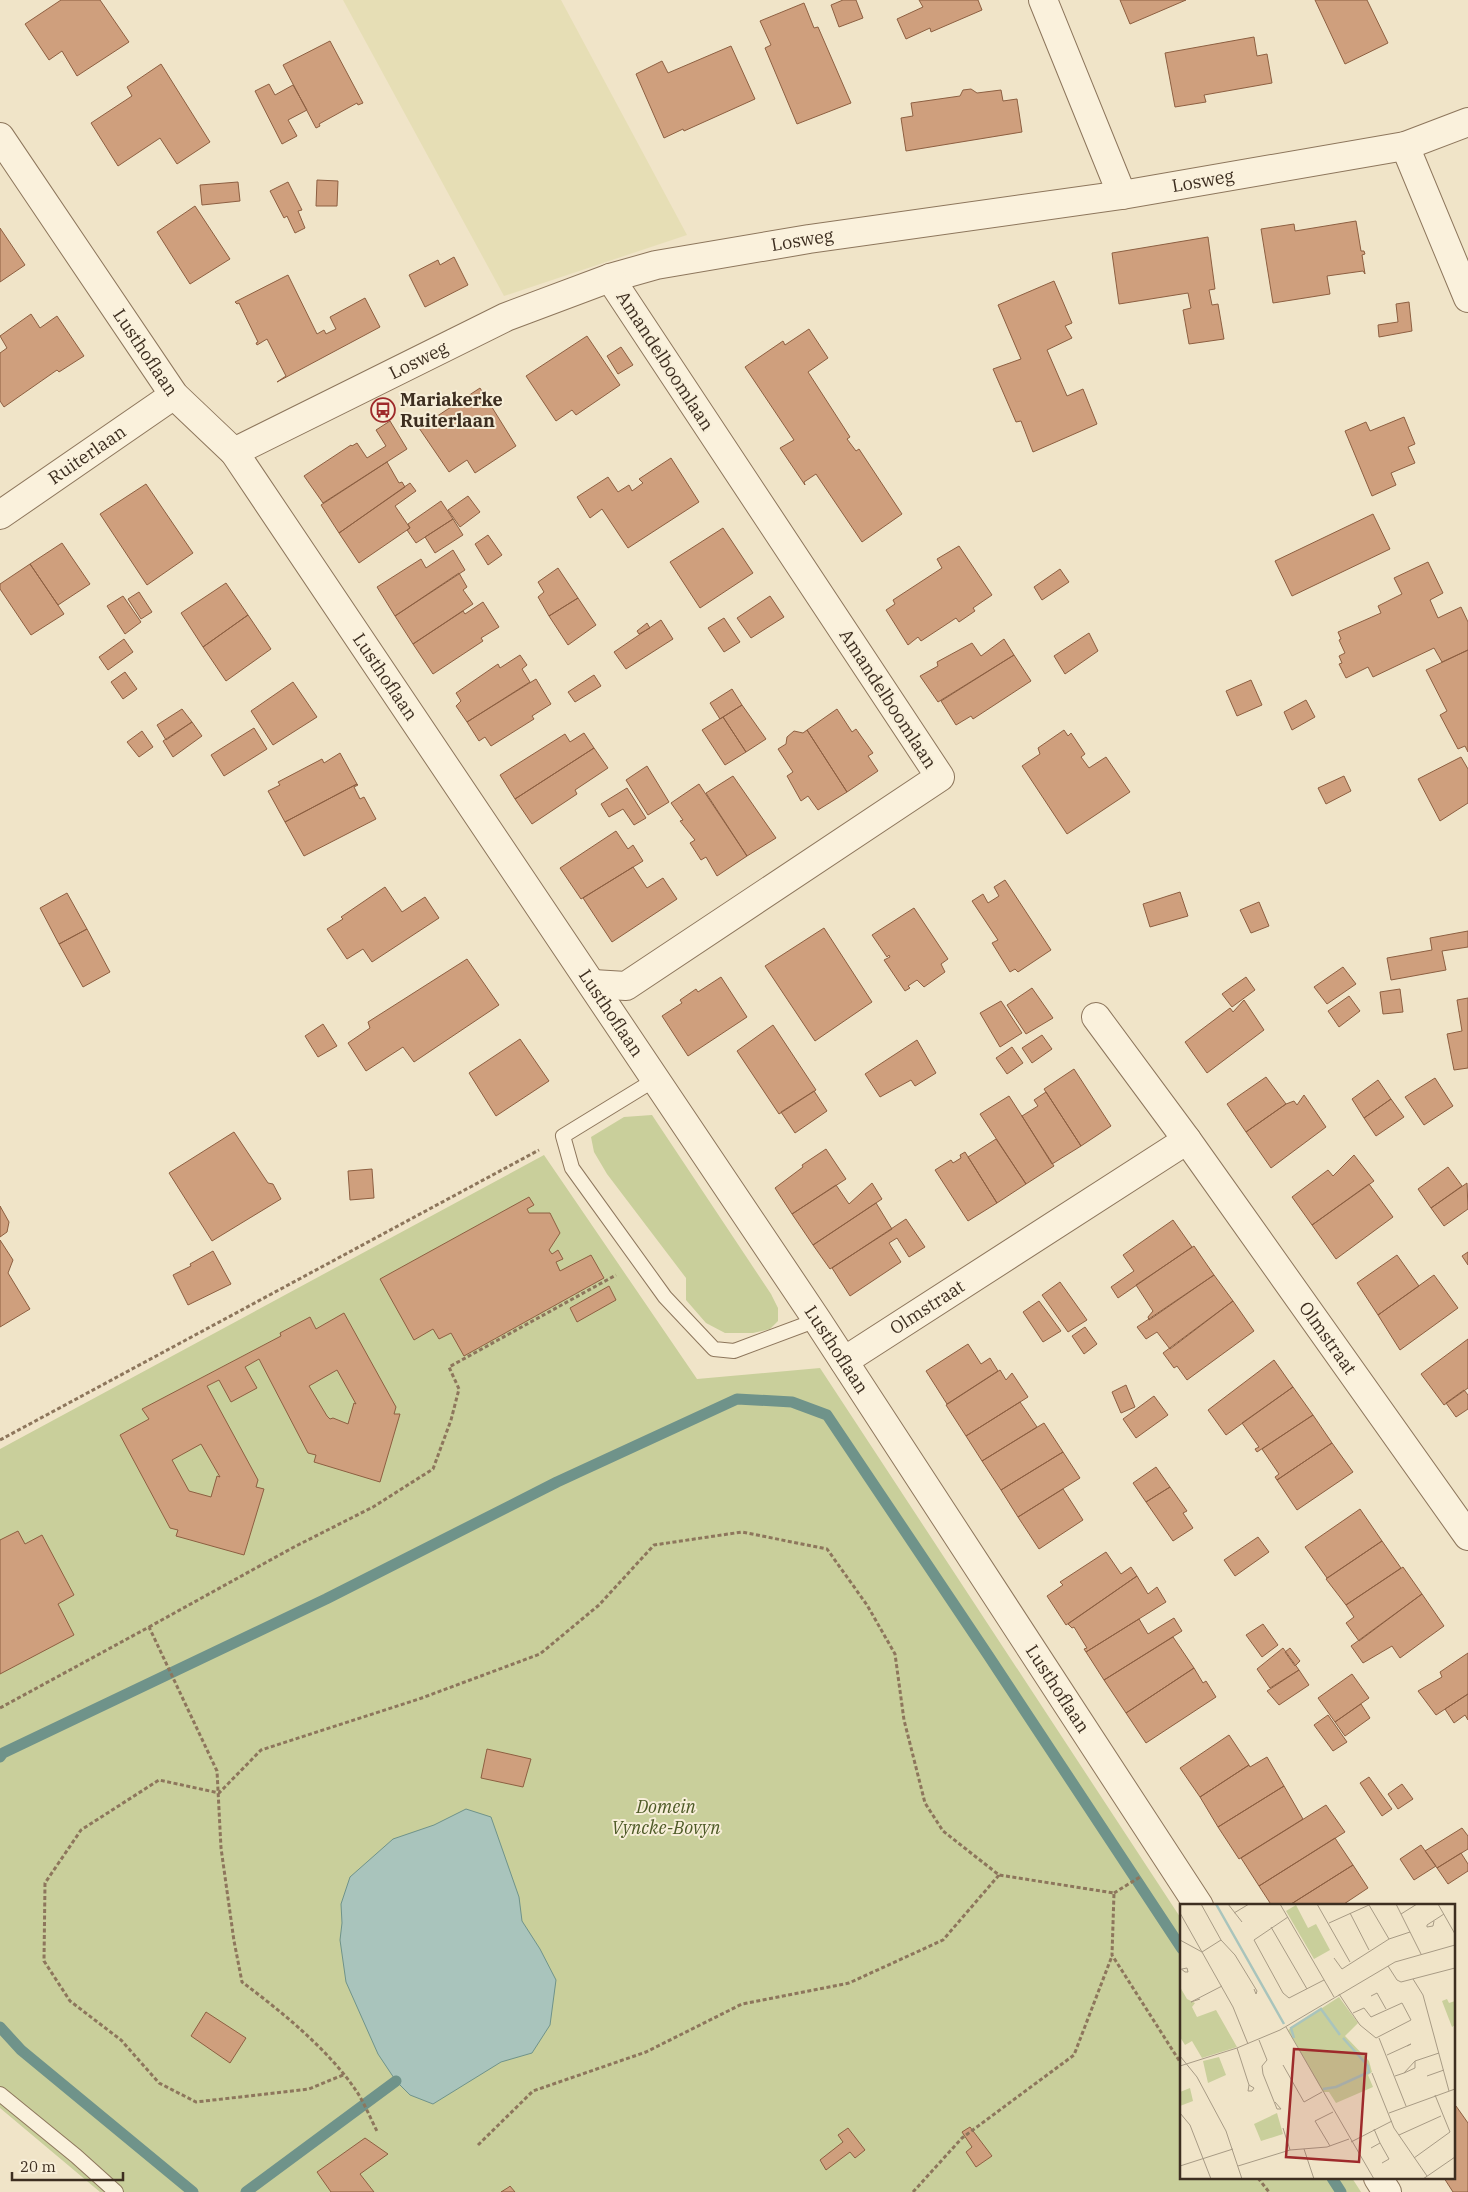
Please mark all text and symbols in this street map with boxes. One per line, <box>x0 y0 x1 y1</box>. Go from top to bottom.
street label: Losweg <box>1170 164 1236 197</box>
street label: Losweg <box>769 224 835 256</box>
street label: Amandelboomlaan <box>612 287 719 435</box>
street label: Lusthoflaan <box>108 304 183 400</box>
street label: Losweg <box>385 336 452 384</box>
place label: Mariakerke Ruiterlaan <box>400 388 503 432</box>
bus stop icon: Mariakerke Ruiterlaan <box>370 397 396 423</box>
street label: Ruiterlaan <box>44 420 130 489</box>
street label: Amandelboomlaan <box>835 625 942 773</box>
street label: Lusthoflaan <box>348 629 423 725</box>
street label: Lusthoflaan <box>574 965 649 1061</box>
street label: Olmstraat <box>885 1274 969 1339</box>
street label: Olmstraat <box>1294 1297 1362 1379</box>
street label: Lusthoflaan <box>800 1301 874 1398</box>
street label: Lusthoflaan <box>1021 1640 1095 1737</box>
park label: Domein Vyncke-Bovyn <box>612 1795 721 1839</box>
inset map <box>1180 1904 1456 2180</box>
scale bar <box>12 2150 124 2182</box>
text: 20 m <box>20 2157 56 2176</box>

